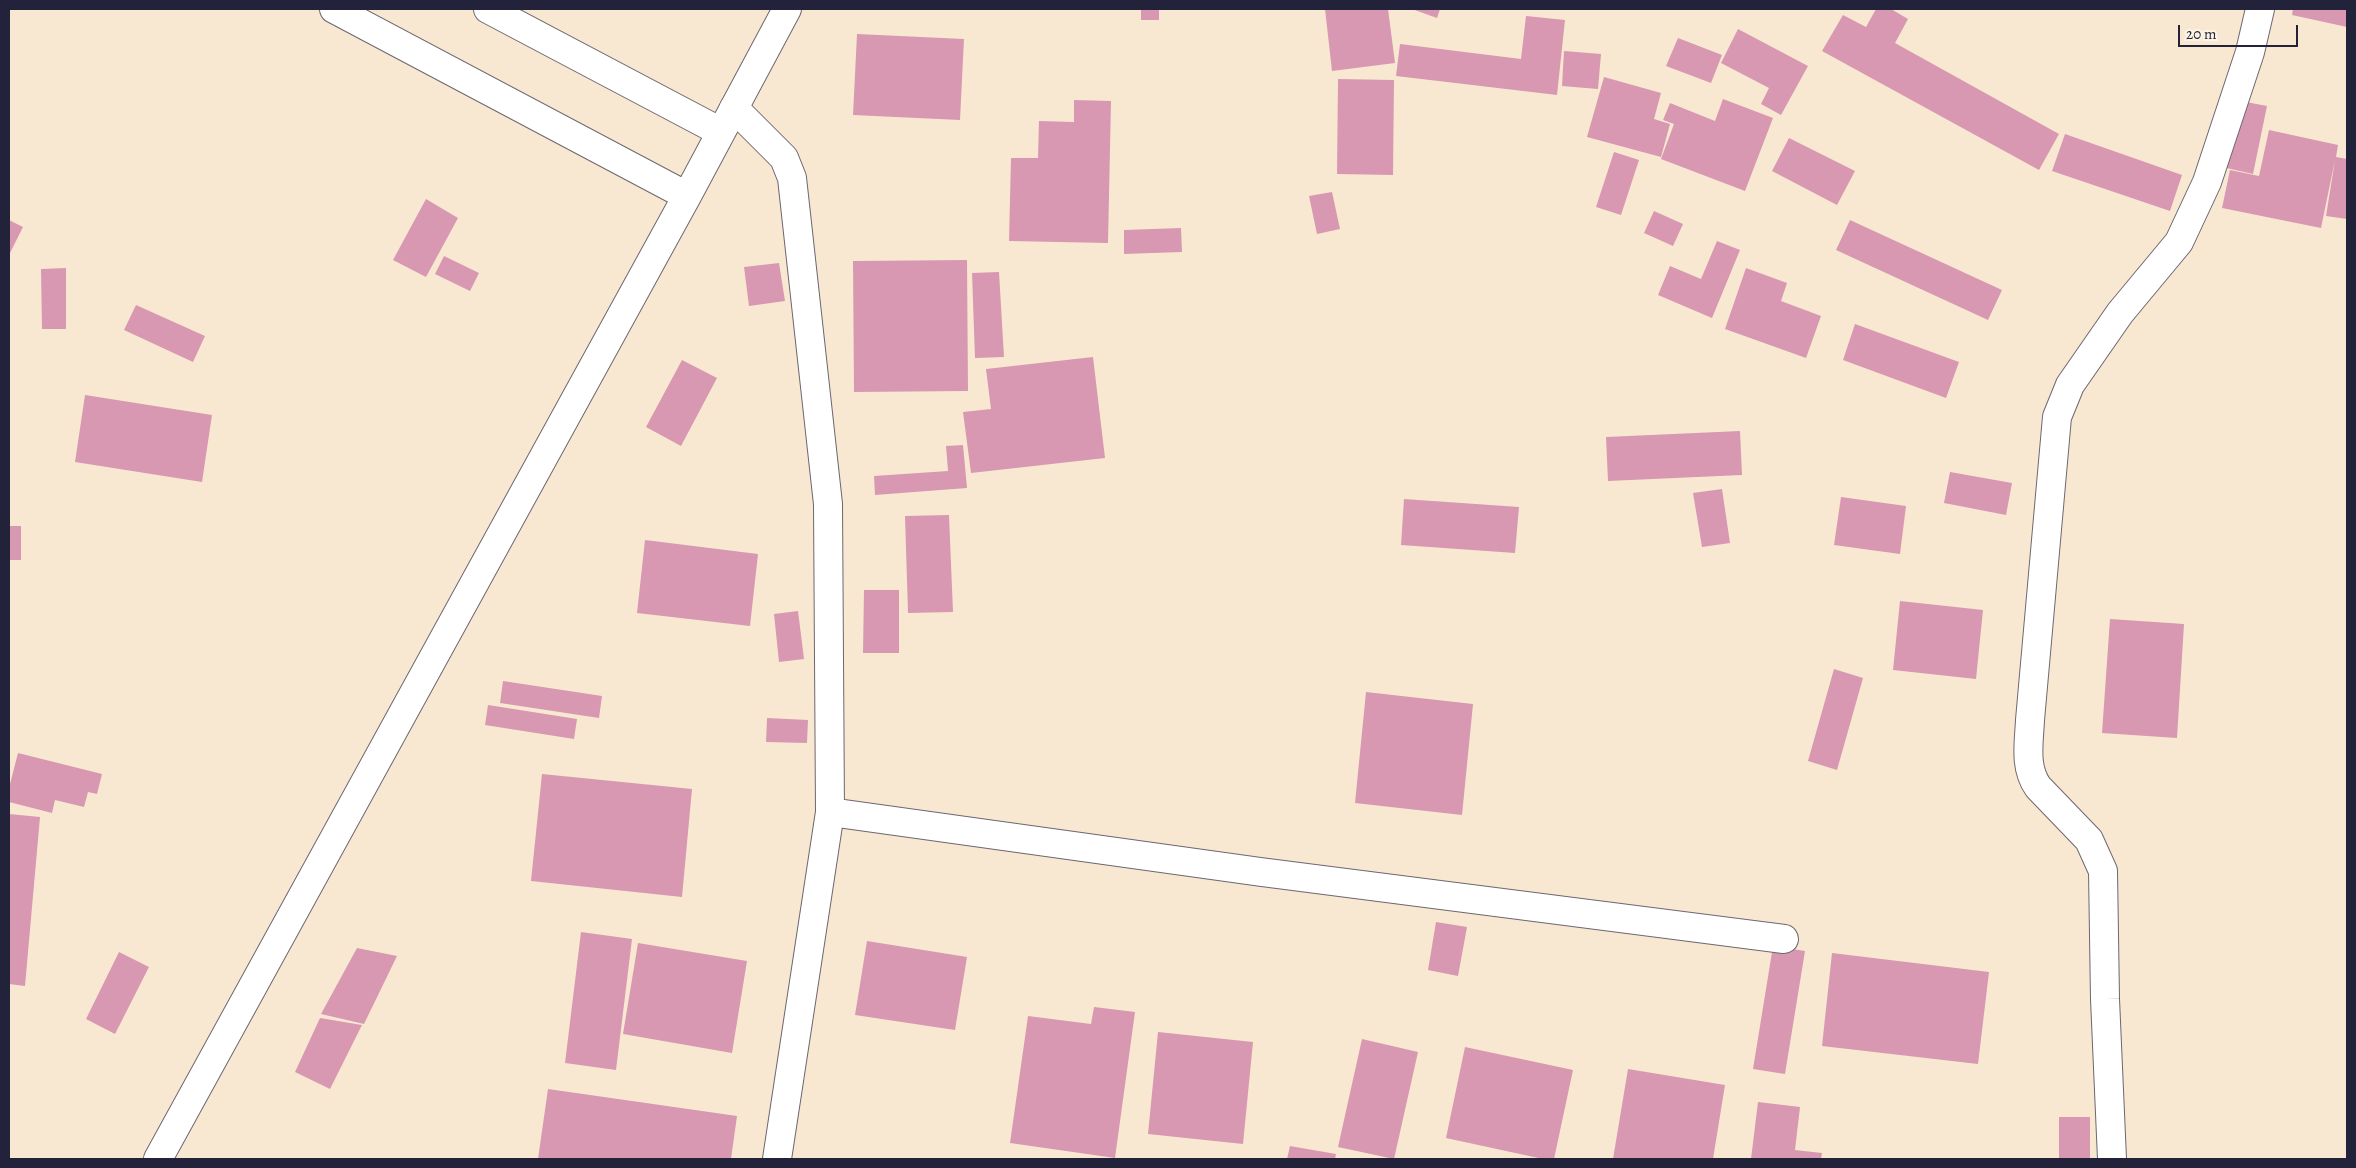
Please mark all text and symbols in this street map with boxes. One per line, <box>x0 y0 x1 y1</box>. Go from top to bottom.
scale bar <box>2181 15 2301 47</box>
text: 20 m <box>2186 24 2217 44</box>

